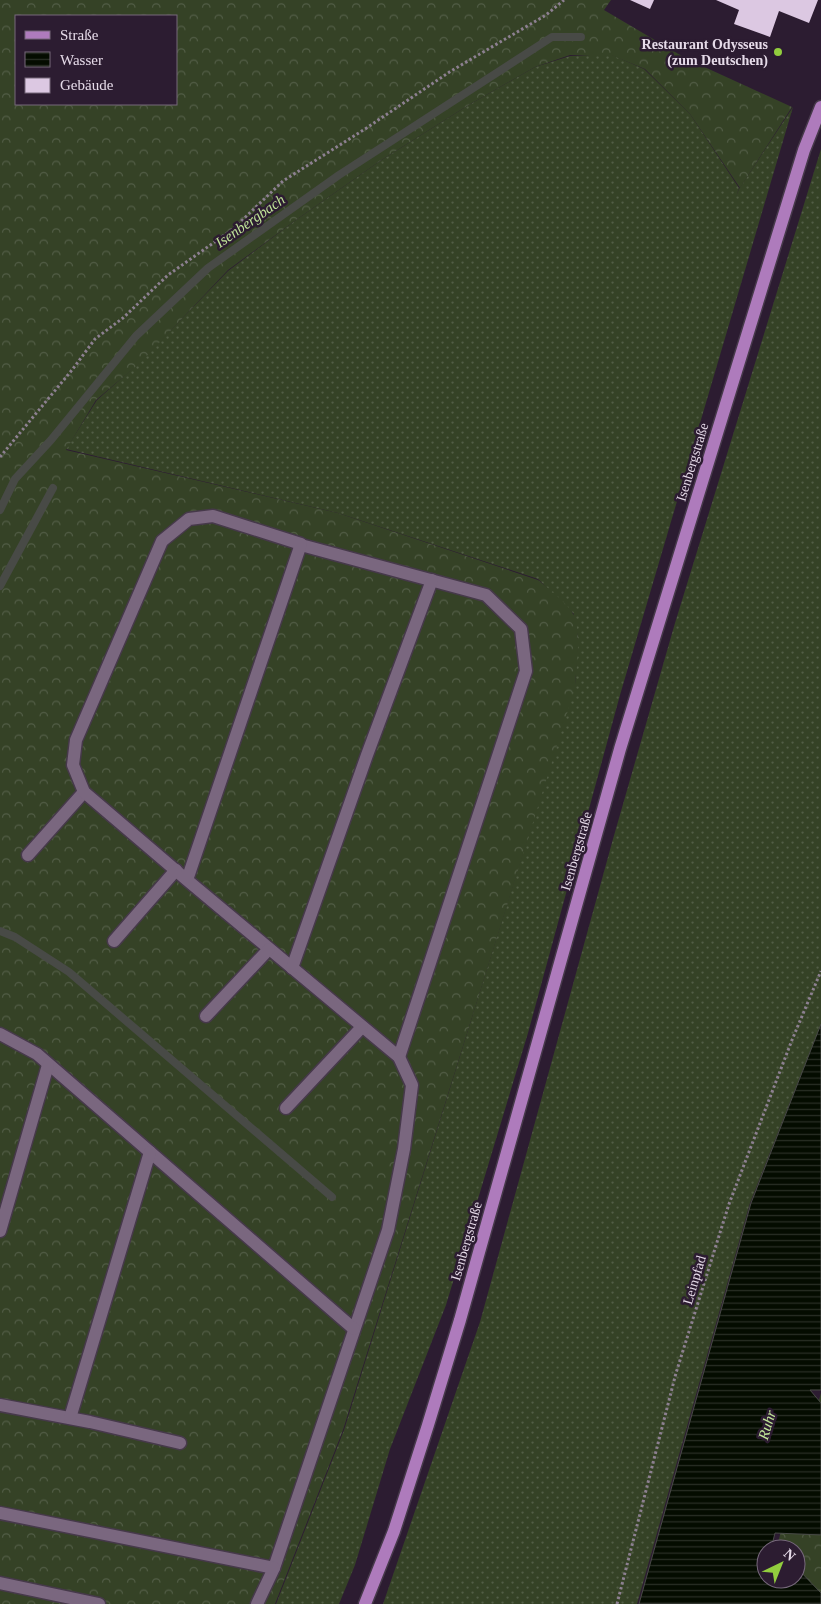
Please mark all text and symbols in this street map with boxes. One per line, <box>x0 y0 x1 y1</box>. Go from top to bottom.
legend <box>15 15 178 105</box>
text: Straße <box>60 27 99 43</box>
place label: Restaurant Odysseus (zum Deutschen) <box>642 37 769 69</box>
marker: Restaurant Odysseus (zum Deutschen) <box>772 46 784 58</box>
text: Wasser <box>60 52 103 68</box>
text: Gebäude <box>60 77 114 93</box>
water label: Isenbergbach <box>211 191 288 251</box>
street label: Isenbergstraße <box>673 421 712 503</box>
street label: Isenbergstraße <box>558 810 595 892</box>
street label: Isenbergstraße <box>448 1200 485 1282</box>
street label: Leinpfad <box>680 1254 709 1307</box>
water label: Ruhr <box>755 1408 779 1443</box>
north arrow <box>756 1539 806 1589</box>
text: N <box>781 1546 798 1564</box>

